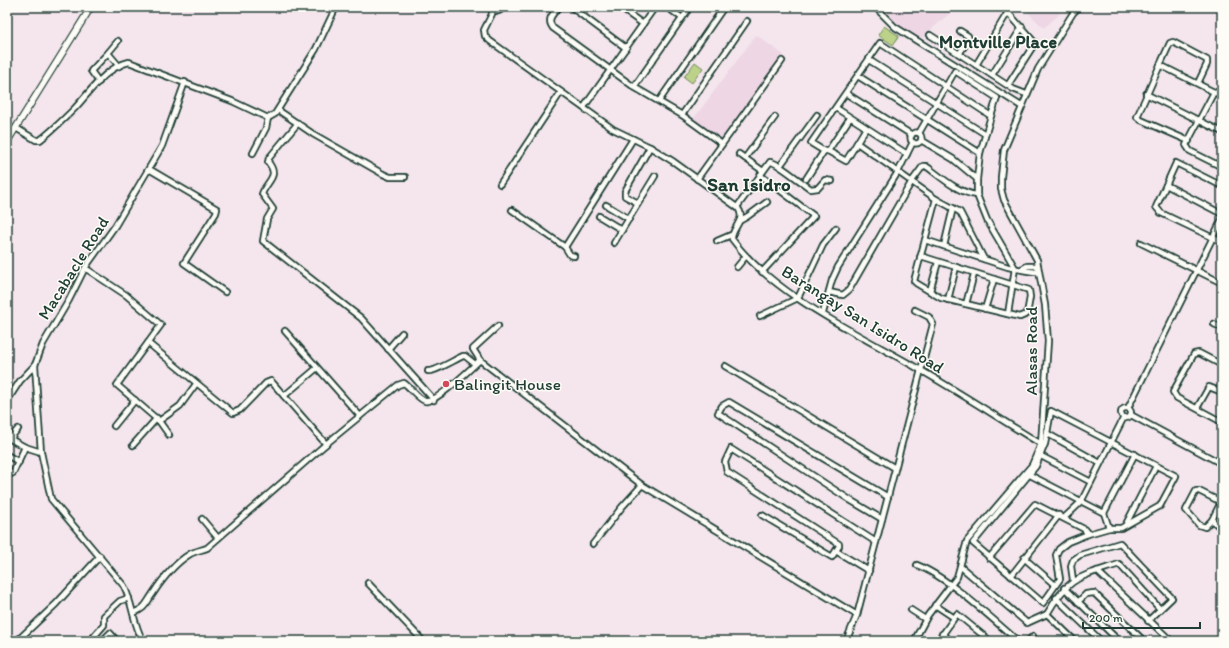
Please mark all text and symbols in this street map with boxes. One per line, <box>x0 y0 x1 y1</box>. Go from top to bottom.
district label: Montville Place <box>939 31 1057 53</box>
district label: San Isidro <box>707 173 791 196</box>
street label: Macabacle Road <box>33 213 113 323</box>
street label: Barangay San Isidro Road <box>778 261 949 378</box>
street label: Alasas Road <box>1021 306 1041 396</box>
place label: Balingit House <box>454 374 561 394</box>
marker: Balingit House <box>441 379 451 389</box>
scale bar <box>1083 604 1200 630</box>
text: 200 m <box>1089 611 1123 625</box>

